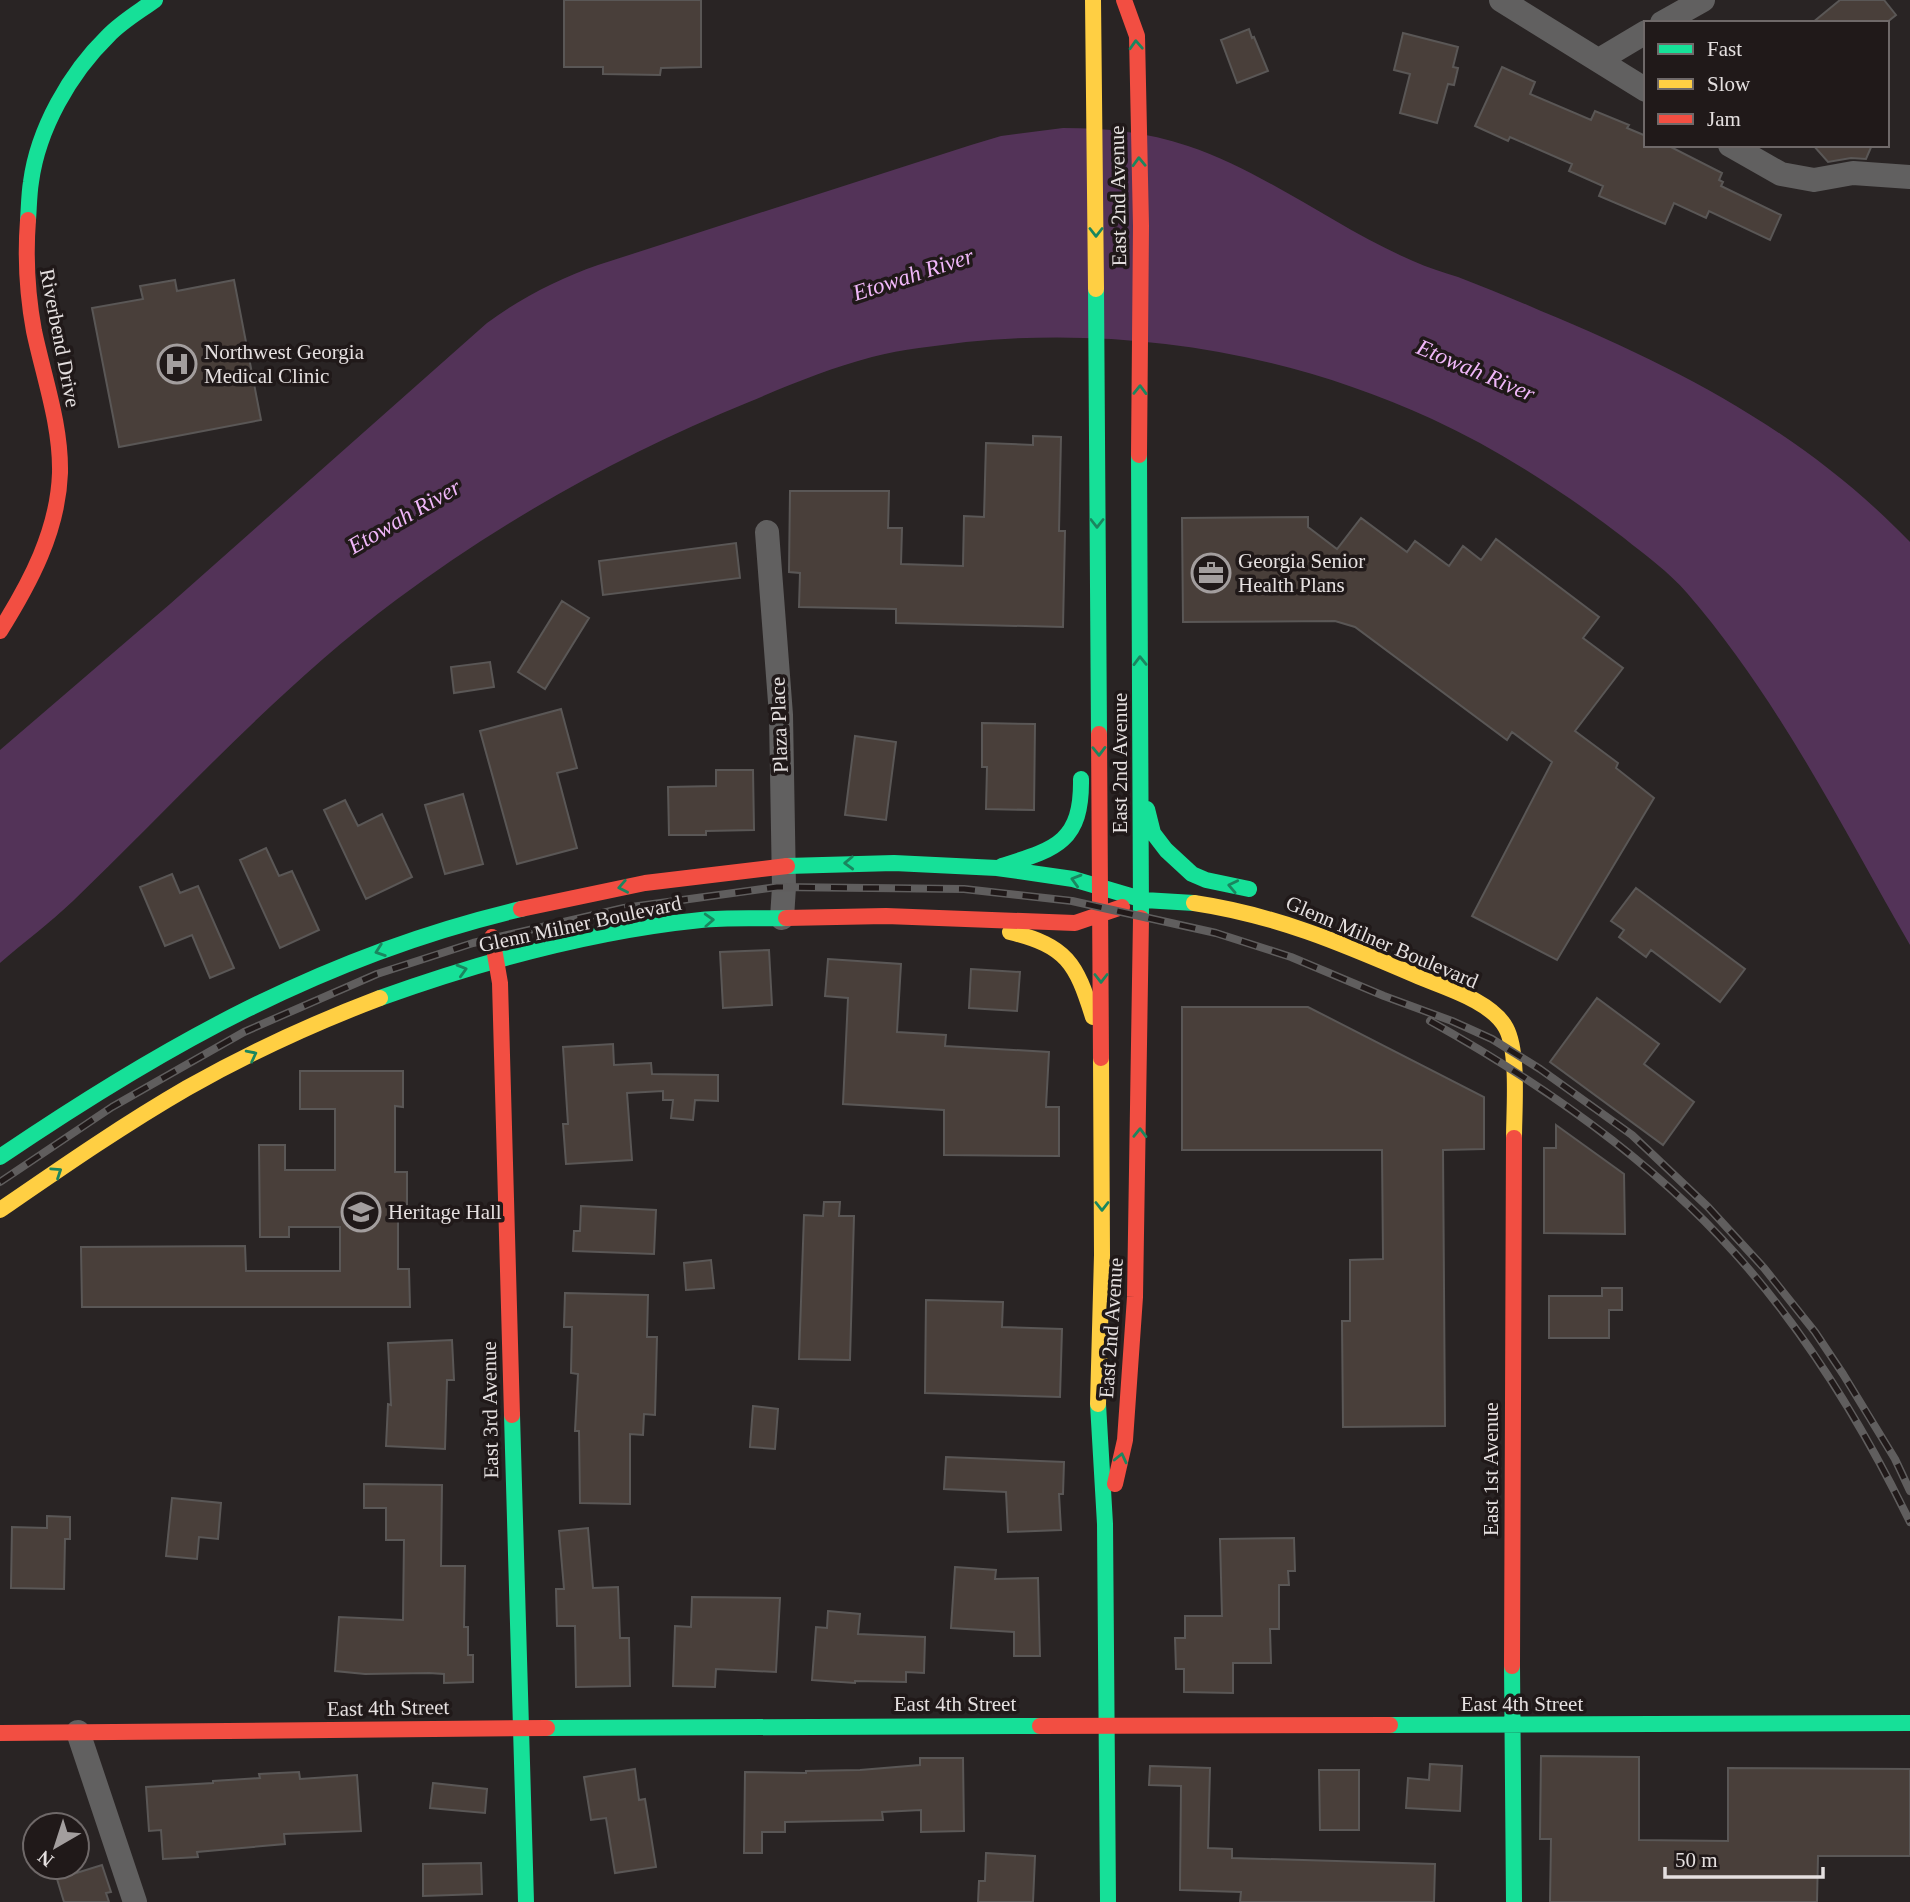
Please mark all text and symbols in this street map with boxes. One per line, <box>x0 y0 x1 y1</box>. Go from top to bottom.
legend <box>1644 21 1889 147</box>
text: Fast <box>1707 37 1742 61</box>
one-way arrow <box>1129 39 1144 50</box>
text: Slow <box>1707 72 1751 96</box>
text: Jam <box>1707 107 1741 131</box>
street label: East 2nd Avenue <box>1105 125 1131 267</box>
one-way arrow <box>1131 157 1147 167</box>
one-way arrow <box>1088 227 1104 237</box>
water label: Etowah River <box>848 243 978 306</box>
street label: Riverbend Drive <box>35 267 85 409</box>
water label: Etowah River <box>1412 334 1540 407</box>
place label: Northwest Georgia Medical Clinic <box>204 340 365 388</box>
hospital icon: Northwest Georgia Medical Clinic <box>156 343 198 385</box>
one-way arrow <box>1133 384 1148 395</box>
water label: Etowah River <box>343 474 466 559</box>
one-way arrow <box>1090 518 1105 529</box>
place label: Georgia Senior Health Plans <box>1238 549 1365 597</box>
office icon: Georgia Senior Health Plans <box>1190 552 1232 594</box>
one-way arrow <box>1132 655 1148 666</box>
street label: Plaza Place <box>765 677 793 773</box>
street label: East 2nd Avenue <box>1108 693 1132 833</box>
one-way arrow <box>1091 746 1107 756</box>
one-way arrow <box>843 856 854 871</box>
one-way arrow <box>1070 873 1082 888</box>
one-way arrow <box>617 879 629 894</box>
one-way arrow <box>1227 879 1239 894</box>
street label: Glenn Milner Boulevard <box>477 891 684 957</box>
street label: Glenn Milner Boulevard <box>1282 891 1482 994</box>
one-way arrow <box>704 913 715 928</box>
one-way arrow <box>374 943 386 957</box>
one-way arrow <box>456 964 468 979</box>
one-way arrow <box>1093 973 1109 984</box>
one-way arrow <box>244 1049 257 1063</box>
one-way arrow <box>1132 1128 1148 1138</box>
one-way arrow <box>49 1167 62 1180</box>
school or university icon: Heritage Hall <box>340 1191 382 1233</box>
place label: Heritage Hall <box>388 1200 502 1224</box>
one-way arrow <box>1094 1201 1110 1211</box>
street label: East 2nd Avenue <box>1094 1257 1128 1399</box>
street label: East 3rd Avenue <box>477 1341 503 1479</box>
street label: East 1st Avenue <box>1479 1402 1503 1536</box>
one-way arrow <box>1112 1452 1127 1464</box>
street label: East 4th Street <box>894 1692 1016 1716</box>
street label: East 4th Street <box>1461 1692 1583 1716</box>
street label: East 4th Street <box>327 1695 450 1721</box>
north arrow <box>21 1811 91 1881</box>
scale bar <box>1665 1836 1822 1880</box>
text: N <box>33 1846 58 1871</box>
text: 50 m <box>1675 1848 1718 1872</box>

